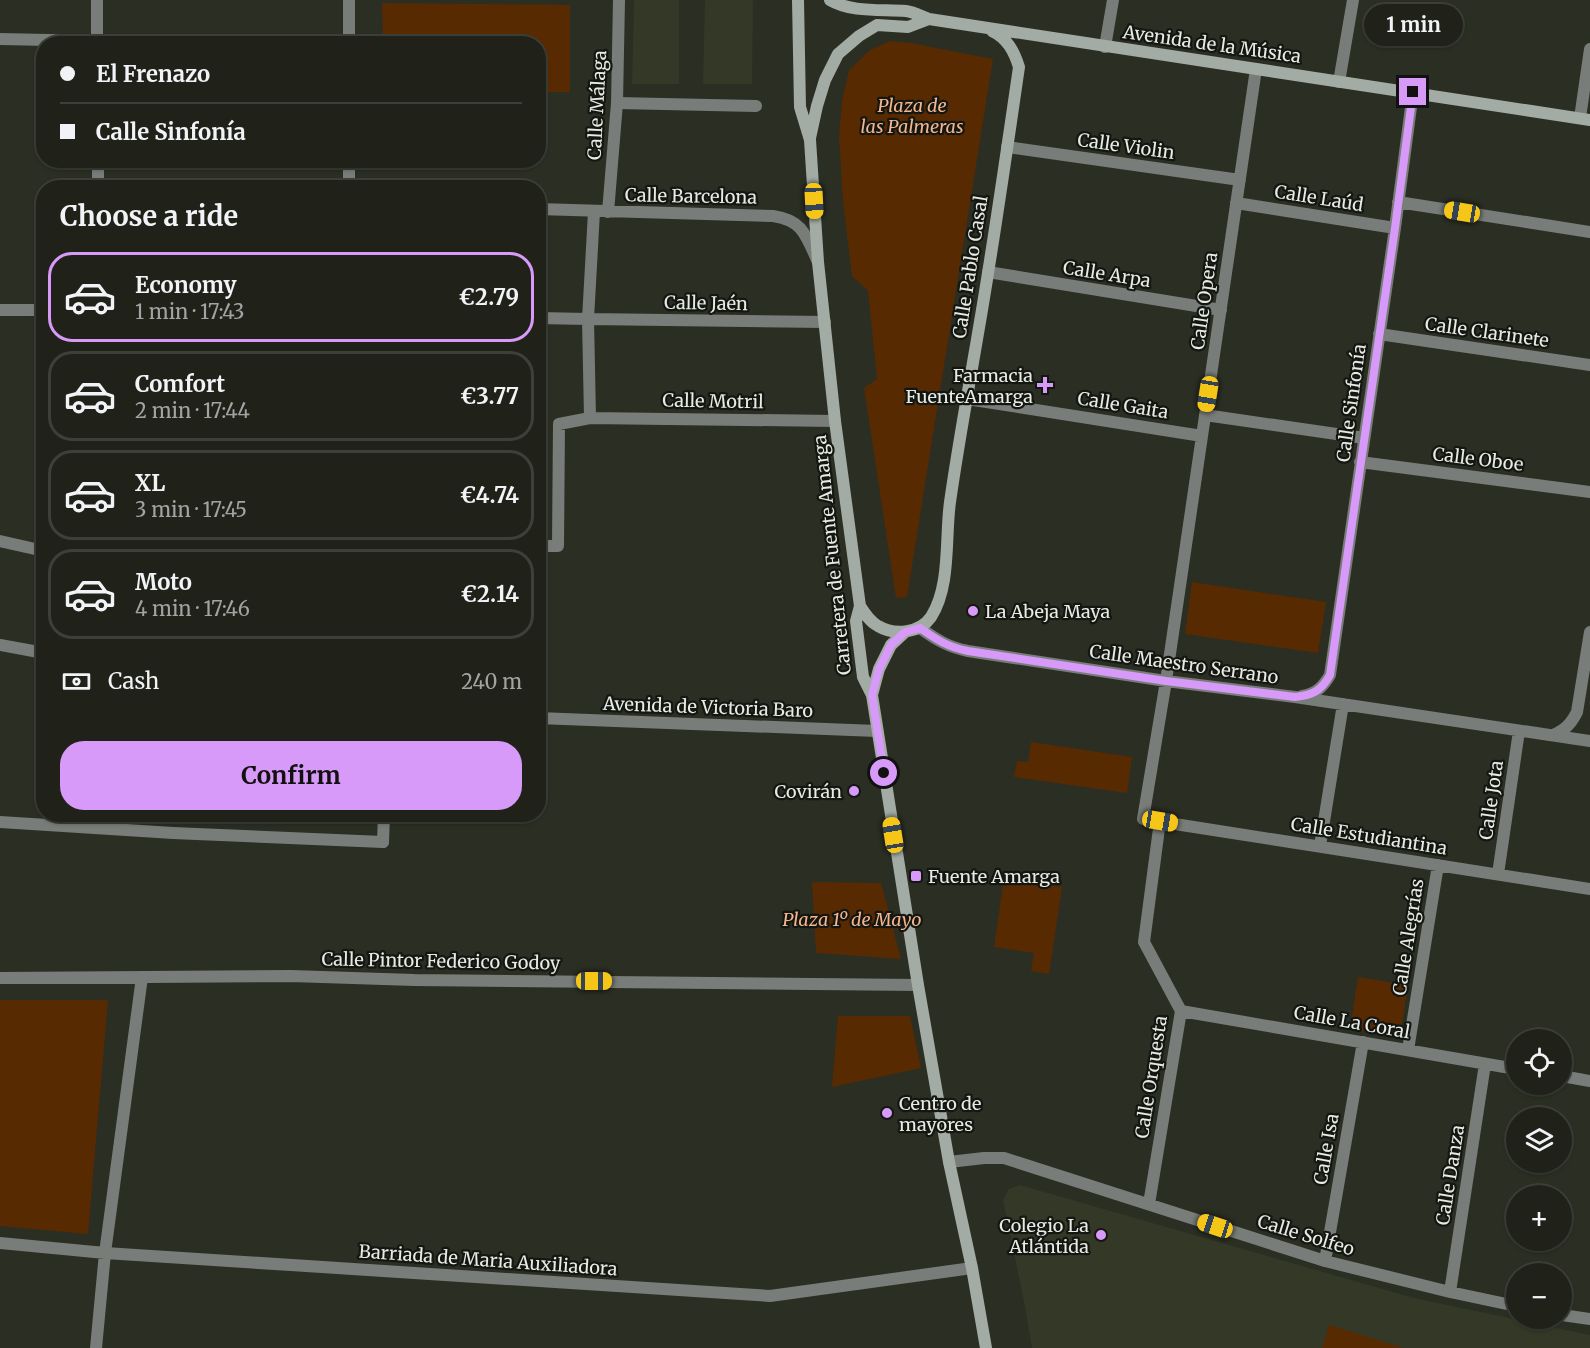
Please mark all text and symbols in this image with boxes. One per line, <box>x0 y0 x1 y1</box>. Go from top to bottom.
callout: 1 min <box>1364 5 1462 47</box>
text: 1 min <box>1386 12 1441 37</box>
street label: Avenida de la Música <box>1121 20 1303 68</box>
street label: Calle Málaga <box>583 49 611 160</box>
text: El Frenazo <box>96 60 210 88</box>
route end <box>1399 78 1426 105</box>
park label: Plaza de las Palmeras <box>860 94 964 138</box>
text: Calle Sinfonía <box>96 118 246 146</box>
street label: Calle Violin <box>1076 128 1176 164</box>
street label: Calle Laúd <box>1273 180 1365 216</box>
street label: Calle Barcelona <box>625 183 758 209</box>
car <box>804 183 824 219</box>
street label: Calle Pablo Casal <box>947 194 993 340</box>
text: Choose a ride <box>60 199 238 233</box>
car <box>1443 200 1481 224</box>
street label: Calle Opera <box>1186 250 1222 351</box>
street label: Calle Arpa <box>1062 256 1153 292</box>
icon: car <box>63 270 117 324</box>
text: Economy <box>135 271 236 299</box>
text: €2.79 <box>459 283 519 311</box>
street label: Calle Jaén <box>664 291 748 315</box>
text: 1 min · 17:43 <box>135 299 244 324</box>
street label: Calle Clarinete <box>1424 312 1550 352</box>
street label: Calle Sinfonía <box>1331 342 1371 464</box>
place label: Farmacia FuenteAmarga <box>905 364 1033 408</box>
icon: car <box>63 369 117 423</box>
text: Comfort <box>135 370 225 398</box>
car <box>1196 375 1220 413</box>
marker: Farmacia FuenteAmarga <box>1038 378 1052 392</box>
text: €3.77 <box>460 382 519 410</box>
street label: Calle Gaita <box>1076 386 1170 424</box>
street label: Calle Motril <box>662 389 764 413</box>
text: 2 min · 17:44 <box>135 398 250 423</box>
street label: Carretera de Fuente Amarga <box>808 434 856 676</box>
street label: Calle Oboe <box>1431 442 1525 476</box>
icon: car <box>63 468 117 522</box>
text: XL <box>135 469 165 497</box>
text: €4.74 <box>460 481 519 509</box>
text: 3 min · 17:45 <box>135 497 247 522</box>
icon: car <box>63 567 117 621</box>
text: Moto <box>135 568 192 596</box>
text: €2.14 <box>461 580 519 608</box>
text: 4 min · 17:46 <box>135 596 250 621</box>
place label: La Abeja Maya <box>985 600 1111 623</box>
marker: La Abeja Maya <box>966 604 980 618</box>
street label: Calle Maestro Serrano <box>1088 639 1280 689</box>
icon: cash <box>60 665 93 698</box>
text: Cash <box>108 667 159 695</box>
text: 240 m <box>461 669 522 694</box>
street label: Avenida de Victoria Baro <box>602 692 813 722</box>
button: Confirm <box>60 741 522 810</box>
street label: Calle Jota <box>1474 758 1508 841</box>
route start <box>870 759 897 786</box>
place label: Covirán <box>774 780 842 803</box>
marker: Covirán <box>847 784 861 798</box>
car <box>1141 809 1179 833</box>
street label: Calle Estudiantina <box>1289 812 1449 860</box>
car <box>881 816 905 854</box>
place label: Fuente Amarga <box>928 865 1060 888</box>
marker: Fuente Amarga <box>909 869 923 883</box>
street label: Calle Alegrías <box>1387 877 1429 997</box>
park label: Plaza 1º de Mayo <box>783 908 921 931</box>
street label: Calle Pintor Federico Godoy <box>321 947 561 975</box>
car <box>576 972 612 990</box>
street label: Calle La Coral <box>1292 1000 1412 1044</box>
street label: Calle Orquesta <box>1130 1014 1172 1140</box>
map controls <box>1506 1029 1572 1329</box>
button: locate <box>1506 1029 1572 1095</box>
place label: Centro de mayores <box>899 1092 981 1136</box>
marker: Centro de mayores <box>880 1106 894 1120</box>
button: layers <box>1506 1107 1572 1173</box>
street label: Calle Isa <box>1308 1111 1344 1186</box>
street label: Calle Danza <box>1431 1123 1469 1227</box>
button: + <box>1506 1185 1572 1251</box>
street label: Calle Solfeo <box>1255 1209 1357 1261</box>
car <box>1195 1212 1235 1240</box>
place label: Colegio La Atlántida <box>999 1214 1089 1258</box>
marker: Colegio La Atlántida <box>1094 1228 1108 1242</box>
street label: Barriada de Maria Auxiliadora <box>358 1239 618 1281</box>
button: − <box>1506 1263 1572 1329</box>

